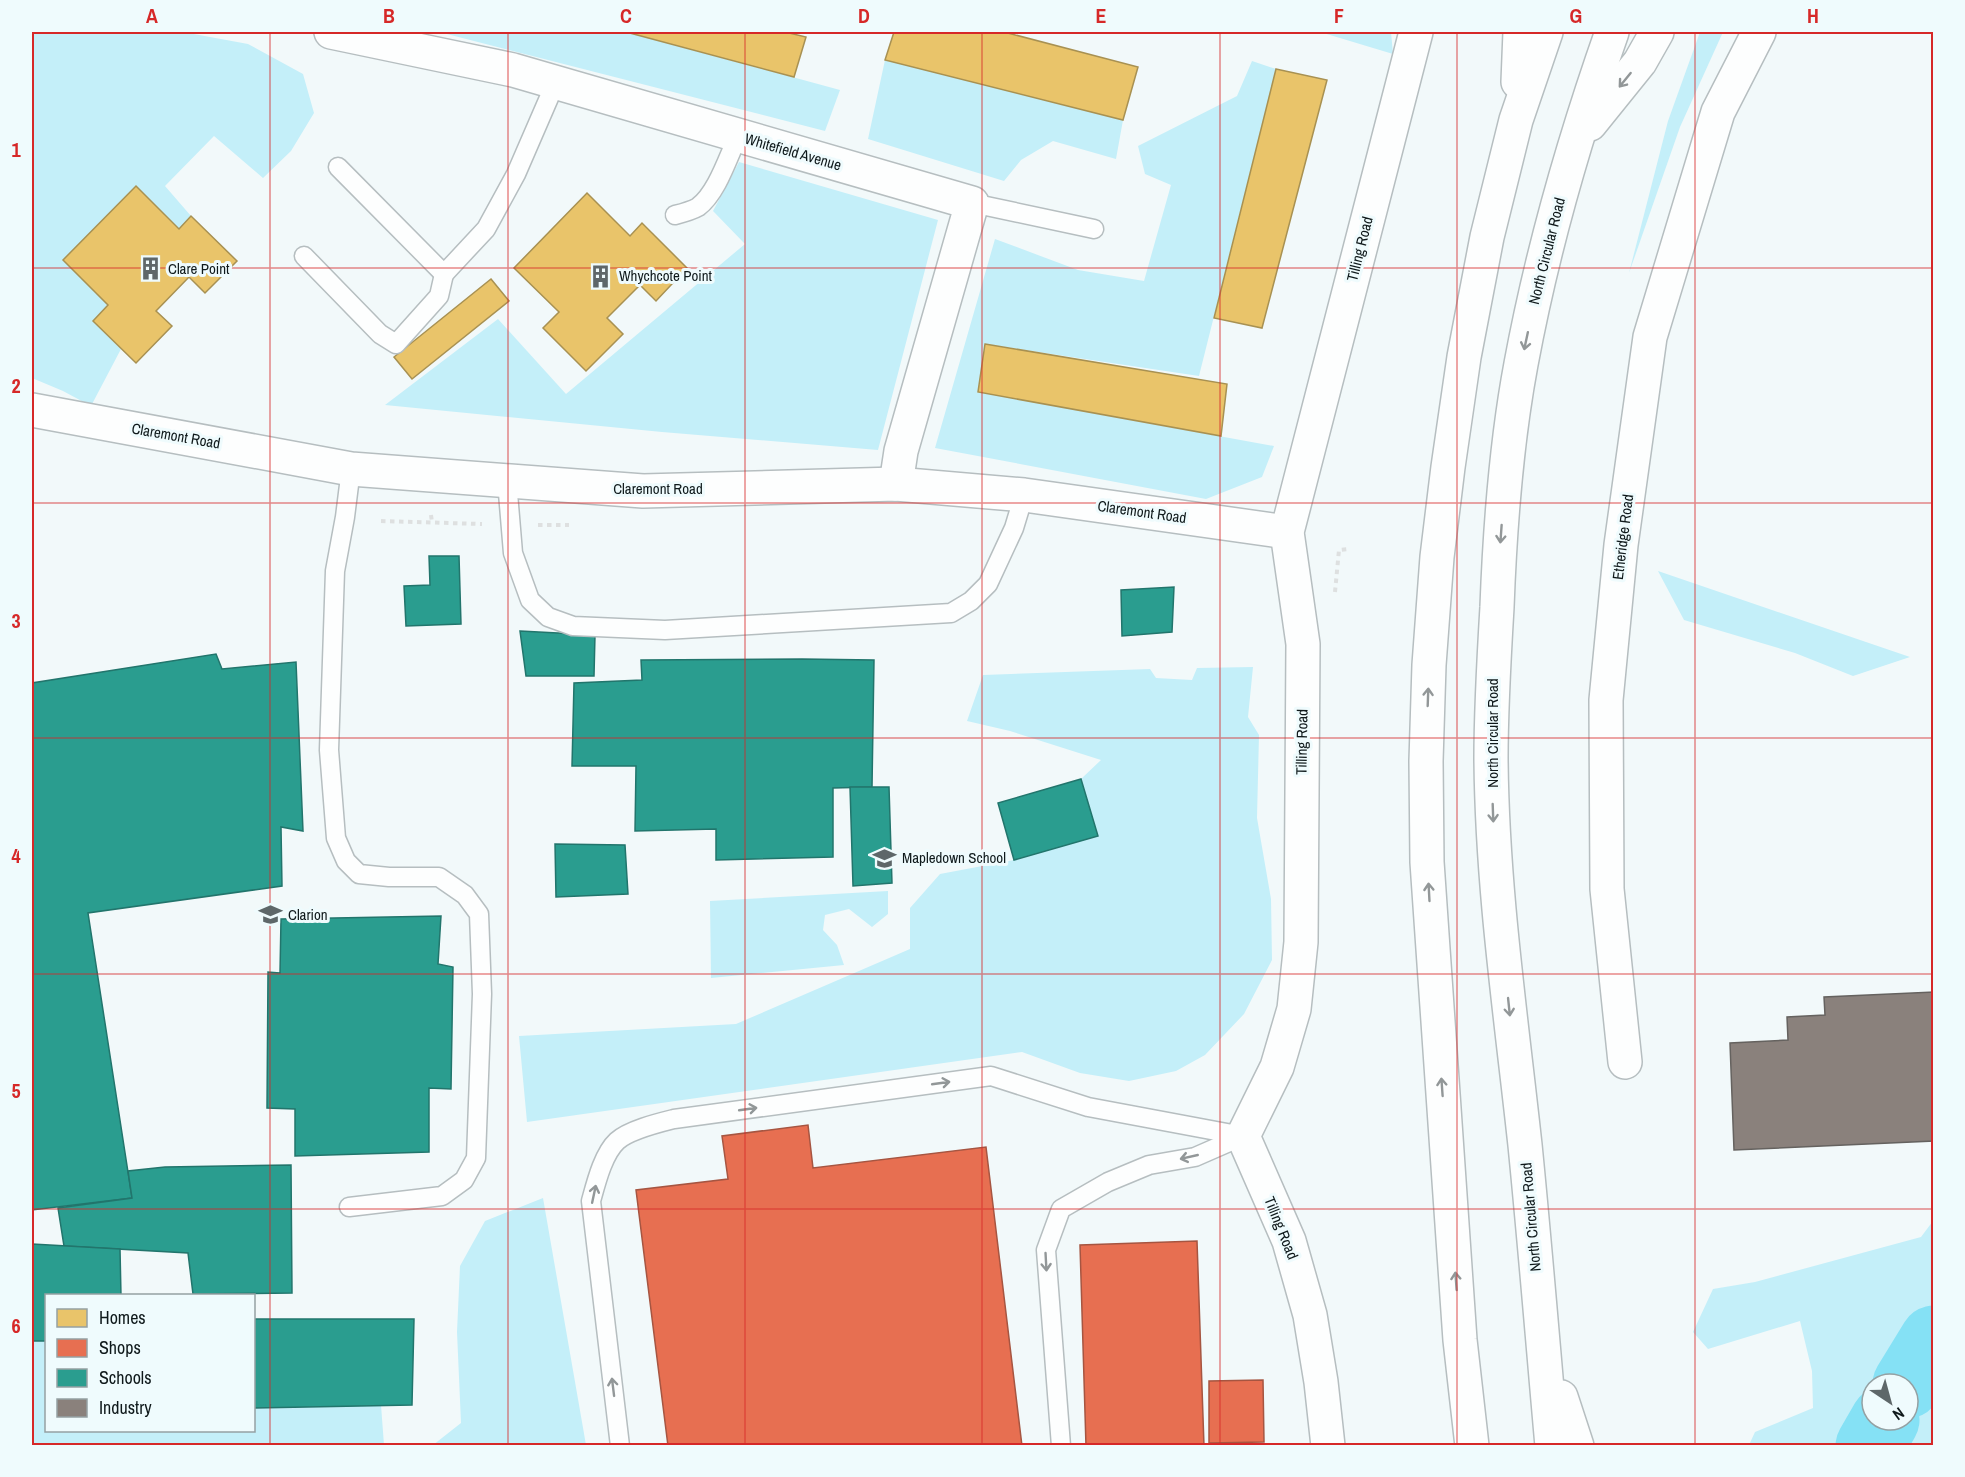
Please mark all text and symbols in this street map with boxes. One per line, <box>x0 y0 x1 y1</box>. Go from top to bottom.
text: A <box>146 2 158 29</box>
text: B <box>383 2 395 29</box>
text: C <box>620 2 632 29</box>
text: D <box>858 2 870 29</box>
text: E <box>1096 2 1107 29</box>
text: F <box>1334 2 1344 29</box>
text: G <box>1570 2 1582 29</box>
text: H <box>1807 2 1819 29</box>
one-way arrow <box>1618 72 1632 87</box>
street label: Whitefield Avenue <box>742 128 844 175</box>
text: 1 <box>11 136 21 163</box>
street label: North Circular Road <box>1523 195 1570 306</box>
street label: Tilling Road <box>1341 214 1378 283</box>
building icon: Clare Point <box>137 256 163 282</box>
place label: Clare Point <box>168 258 230 279</box>
building icon: Whychcote Point <box>588 263 614 289</box>
place label: Whychcote Point <box>619 265 713 286</box>
one-way arrow <box>1520 330 1531 350</box>
text: 2 <box>11 372 21 399</box>
street label: Claremont Road <box>130 417 222 454</box>
street label: Claremont Road <box>613 478 703 499</box>
street label: Etheridge Road <box>1607 493 1638 581</box>
street label: Claremont Road <box>1096 495 1188 528</box>
one-way arrow <box>1495 523 1506 543</box>
text: 3 <box>11 607 21 634</box>
street label: North Circular Road <box>1482 678 1503 788</box>
one-way arrow <box>1422 688 1434 708</box>
street label: Tilling Road <box>1290 709 1313 775</box>
one-way arrow <box>1488 802 1499 822</box>
text: 4 <box>11 842 21 869</box>
school or university icon: Mapledown School <box>871 845 897 871</box>
place label: Mapledown School <box>902 847 1006 868</box>
one-way arrow <box>1423 883 1434 903</box>
school or university icon: Clarion <box>257 902 283 928</box>
place label: Clarion <box>288 904 328 925</box>
one-way arrow <box>1504 996 1515 1016</box>
text: 5 <box>11 1077 21 1104</box>
one-way arrow <box>931 1077 951 1088</box>
one-way arrow <box>1436 1077 1447 1097</box>
one-way arrow <box>738 1103 758 1114</box>
one-way arrow <box>1179 1152 1198 1164</box>
street label: North Circular Road <box>1515 1162 1546 1272</box>
one-way arrow <box>589 1185 600 1204</box>
street label: Tilling Road <box>1259 1193 1304 1262</box>
one-way arrow <box>1041 1252 1052 1272</box>
one-way arrow <box>1450 1272 1461 1292</box>
legend <box>45 1294 255 1432</box>
text: Homes <box>99 1305 146 1330</box>
text: 6 <box>11 1312 21 1339</box>
text: Shops <box>99 1335 141 1360</box>
text: Schools <box>99 1365 152 1390</box>
north arrow <box>1860 1372 1920 1432</box>
one-way arrow <box>607 1378 618 1398</box>
text: Industry <box>99 1395 152 1420</box>
text: N <box>1889 1402 1909 1426</box>

